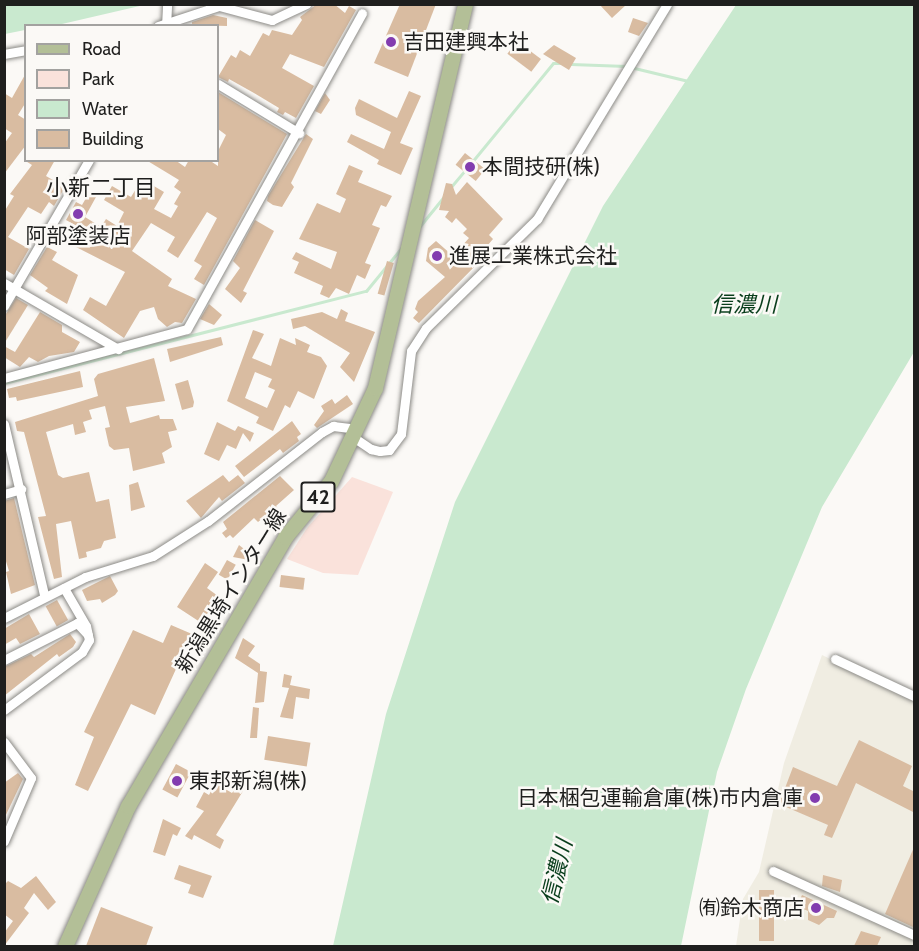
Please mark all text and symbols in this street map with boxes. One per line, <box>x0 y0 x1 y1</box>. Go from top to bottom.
legend <box>24 24 219 162</box>
place label: 吉田建興本社 <box>403 29 529 55</box>
marker: 吉田建興本社 <box>384 35 398 49</box>
text: Road <box>82 38 121 60</box>
text: Park <box>82 68 114 90</box>
text: Water <box>82 98 128 120</box>
text: Building <box>82 128 143 150</box>
place label: 本間技研(株) <box>482 154 600 180</box>
marker: 本間技研(株) <box>463 160 477 174</box>
district label: 小新二丁目 <box>46 175 156 201</box>
marker: 阿部塗装店 <box>71 207 85 221</box>
place label: 阿部塗装店 <box>26 223 130 249</box>
place label: 進展工業株式会社 <box>449 243 617 269</box>
marker: 進展工業株式会社 <box>430 249 444 263</box>
water label: 信濃川 <box>711 292 777 318</box>
road number: 42 <box>300 480 336 514</box>
street label: 新潟黒埼インター線 <box>170 504 292 678</box>
place label: 東邦新潟(株) <box>189 768 307 794</box>
marker: 東邦新潟(株) <box>170 774 184 788</box>
place label: 日本梱包運輸倉庫(株)市内倉庫 <box>517 785 803 811</box>
marker: 日本梱包運輸倉庫(株)市内倉庫 <box>808 791 822 805</box>
water label: 信濃川 <box>536 837 578 907</box>
place label: ㈲鈴木商店 <box>699 895 804 921</box>
marker: ㈲鈴木商店 <box>809 901 823 915</box>

